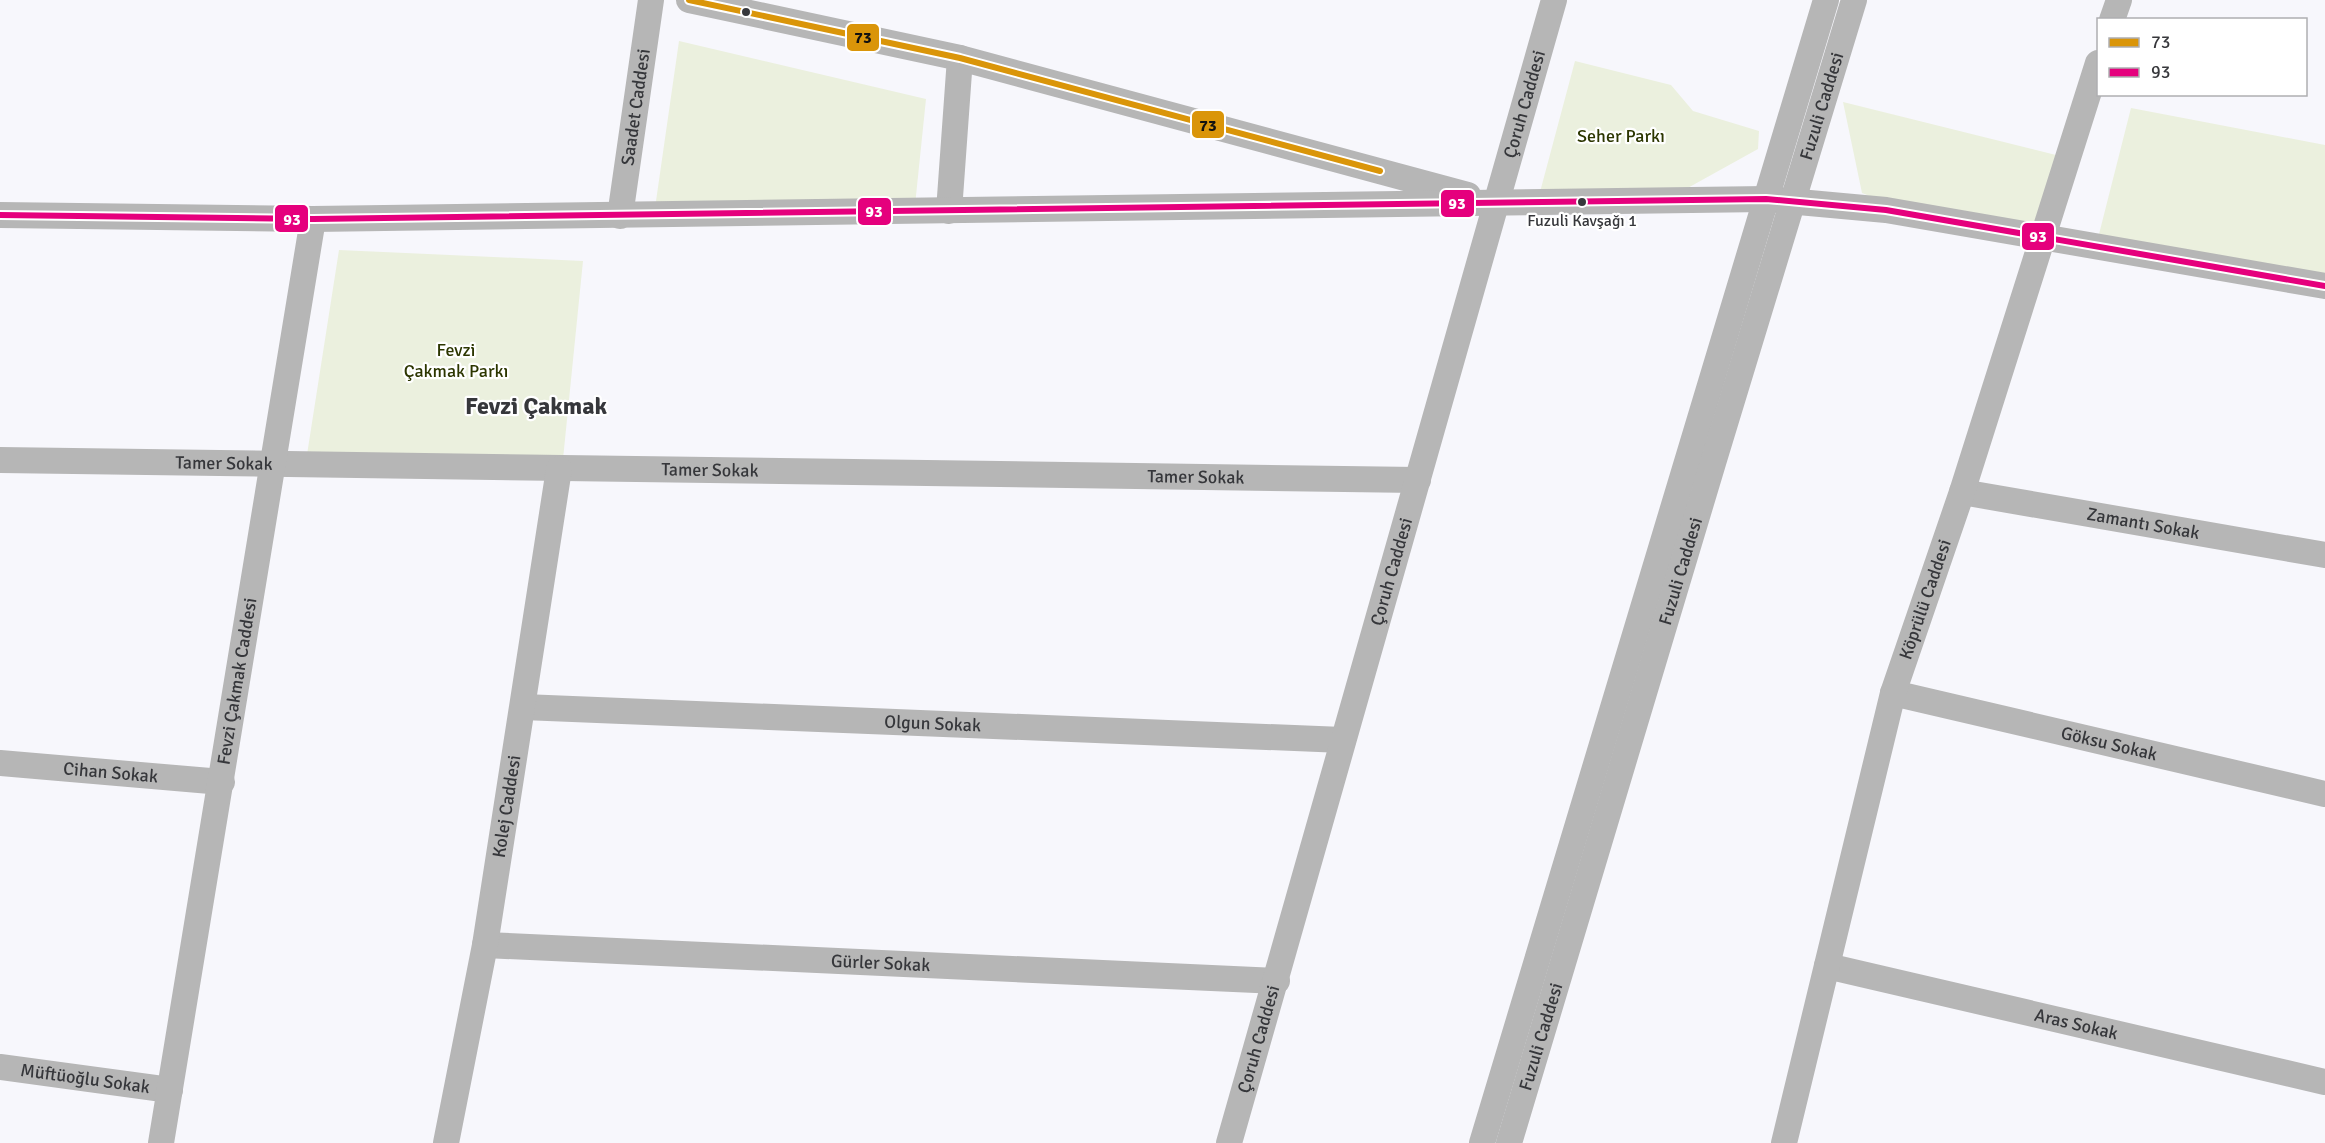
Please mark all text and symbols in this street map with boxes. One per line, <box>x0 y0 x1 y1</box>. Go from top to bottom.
unlabelled marker <box>740 6 752 18</box>
legend <box>2097 18 2307 96</box>
line badge: 73 <box>846 23 880 52</box>
text: 73 <box>854 28 872 48</box>
text: 73 <box>2151 31 2170 53</box>
street label: Saadet Caddesi <box>616 47 655 167</box>
street label: Çoruh Caddesi <box>1499 48 1550 161</box>
street label: Fuzuli Caddesi <box>1795 50 1848 163</box>
text: 93 <box>2151 61 2170 83</box>
line badge: 73 <box>1191 110 1225 139</box>
text: 73 <box>1199 116 1217 136</box>
park label: Seher Parkı <box>1577 125 1665 147</box>
line badge: 93 <box>1440 189 1475 218</box>
text: 93 <box>1448 194 1466 214</box>
marker: Fuzuli Kavşağı 1 <box>1576 196 1588 208</box>
line badge: 93 <box>857 197 892 226</box>
text: 93 <box>865 202 883 222</box>
line badge: 93 <box>274 204 309 233</box>
text: 93 <box>283 210 301 230</box>
place label: Fuzuli Kavşağı 1 <box>1527 211 1637 231</box>
line badge: 93 <box>2021 222 2055 251</box>
text: 93 <box>2029 227 2047 247</box>
park label: Fevzi Çakmak Parkı <box>404 339 508 382</box>
district label: Fevzi Çakmak <box>465 391 608 421</box>
street label: Tamer Sokak <box>175 451 273 475</box>
street label: Tamer Sokak <box>661 458 759 482</box>
street label: Tamer Sokak <box>1147 465 1245 489</box>
street label: Zamantı Sokak <box>2085 503 2201 544</box>
street label: Çoruh Caddesi <box>1366 515 1417 628</box>
street label: Fuzuli Caddesi <box>1654 515 1707 628</box>
street label: Köprülü Caddesi <box>1894 536 1956 662</box>
street label: Fevzi Çakmak Caddesi <box>212 596 262 766</box>
street label: Olgun Sokak <box>884 711 981 736</box>
street label: Göksu Sokak <box>2059 722 2160 765</box>
street label: Kolej Caddesi <box>488 754 525 859</box>
street label: Cihan Sokak <box>62 757 159 787</box>
street label: Gürler Sokak <box>830 950 931 976</box>
street label: Fuzuli Caddesi <box>1514 980 1567 1093</box>
street label: Çoruh Caddesi <box>1233 983 1284 1096</box>
street label: Aras Sokak <box>2032 1004 2120 1044</box>
street label: Müftüoğlu Sokak <box>19 1059 151 1098</box>

